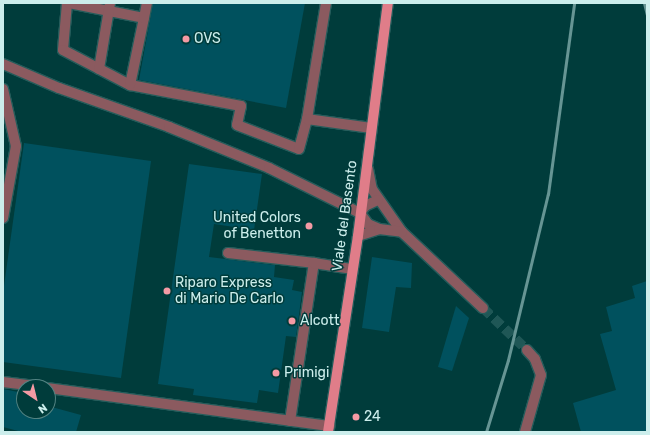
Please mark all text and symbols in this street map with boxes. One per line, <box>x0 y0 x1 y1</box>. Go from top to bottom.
place label: OVS <box>194 31 221 47</box>
marker: OVS <box>181 34 191 44</box>
street label: Viale del Basento <box>329 159 361 273</box>
place label: United Colors of Benetton <box>213 210 301 242</box>
marker: United Colors of Benetton <box>304 221 314 231</box>
place label: Riparo Express di Mario De Carlo <box>175 275 284 308</box>
marker: Riparo Express di Mario De Carlo <box>162 286 172 296</box>
place label: Alcott <box>300 313 339 329</box>
marker: Alcott <box>287 316 297 326</box>
place label: Primigi <box>284 365 329 381</box>
marker: Primigi <box>271 368 281 378</box>
north arrow <box>16 379 56 419</box>
text: N <box>36 401 50 416</box>
place label: 24 <box>364 409 381 425</box>
marker: 24 <box>351 412 361 422</box>

